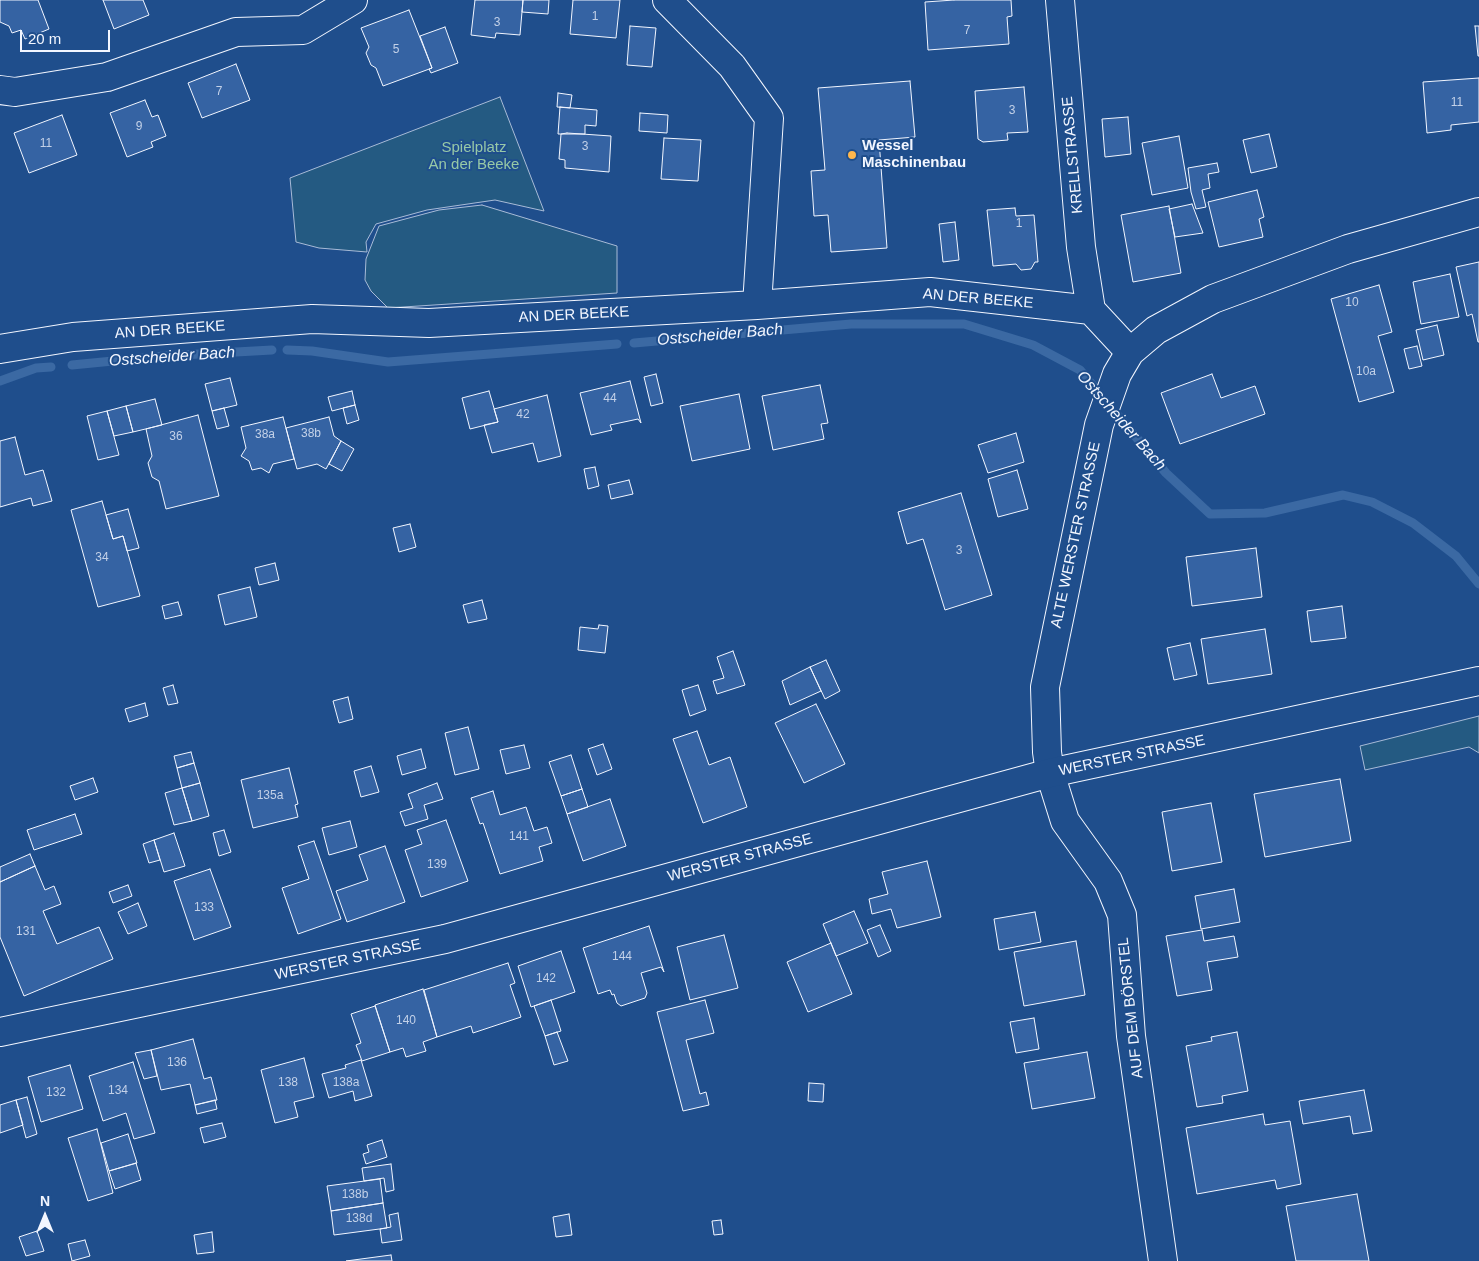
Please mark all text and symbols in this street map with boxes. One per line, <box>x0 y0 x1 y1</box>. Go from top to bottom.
house number: 1 <box>592 10 598 24</box>
house number: 3 <box>494 16 500 30</box>
scale bar <box>22 20 112 52</box>
house number: 7 <box>964 24 970 38</box>
text: 20 m <box>28 30 61 47</box>
house number: 5 <box>393 43 399 57</box>
house number: 7 <box>216 85 222 99</box>
street label: KRELLSTRASSE <box>1059 96 1087 214</box>
house number: 11 <box>1451 96 1463 110</box>
house number: 3 <box>1009 104 1015 118</box>
house number: 9 <box>136 120 142 134</box>
house number: 11 <box>40 137 52 151</box>
place label: Wessel Maschinenbau <box>862 137 966 172</box>
park label: Spielplatz An der Beeke <box>429 139 519 174</box>
house number: 3 <box>582 140 588 154</box>
marker: Wessel Maschinenbau <box>846 149 858 161</box>
house number: 1 <box>1016 217 1022 231</box>
street label: AN DER BEEKE <box>922 285 1034 313</box>
house number: 10 <box>1345 296 1359 310</box>
street label: AN DER BEEKE <box>518 303 630 327</box>
street label: AN DER BEEKE <box>114 317 226 343</box>
water label: Ostscheider Bach <box>656 320 784 350</box>
water label: Ostscheider Bach <box>108 343 236 371</box>
house number: 10a <box>1356 365 1376 379</box>
water label: Ostscheider Bach <box>1072 367 1170 475</box>
house number: 44 <box>603 392 617 406</box>
house number: 42 <box>516 408 530 422</box>
house number: 38b <box>301 427 321 441</box>
house number: 38a <box>255 428 275 442</box>
house number: 36 <box>169 430 183 444</box>
street label: ALTE WERSTER STRASSE <box>1047 440 1105 630</box>
house number: 3 <box>956 544 962 558</box>
house number: 34 <box>95 551 109 565</box>
street label: WERSTER STRASSE <box>1057 732 1207 780</box>
house number: 135a <box>257 789 283 803</box>
house number: 141 <box>509 830 529 844</box>
street label: WERSTER STRASSE <box>666 830 814 886</box>
house number: 139 <box>427 858 447 872</box>
house number: 133 <box>194 901 214 915</box>
house number: 131 <box>16 925 36 939</box>
street label: WERSTER STRASSE <box>273 936 423 984</box>
street label: AUF DEM BÖRSTEL <box>1115 937 1147 1079</box>
house number: 144 <box>612 950 632 964</box>
house number: 142 <box>536 972 556 986</box>
house number: 140 <box>396 1014 416 1028</box>
house number: 136 <box>167 1056 187 1070</box>
house number: 138 <box>278 1076 298 1090</box>
house number: 138a <box>333 1076 359 1090</box>
house number: 134 <box>108 1084 128 1098</box>
house number: 132 <box>46 1086 66 1100</box>
house number: 138b <box>342 1188 368 1202</box>
north arrow <box>20 1191 70 1241</box>
text: N <box>40 1193 50 1209</box>
house number: 138d <box>346 1212 372 1226</box>

